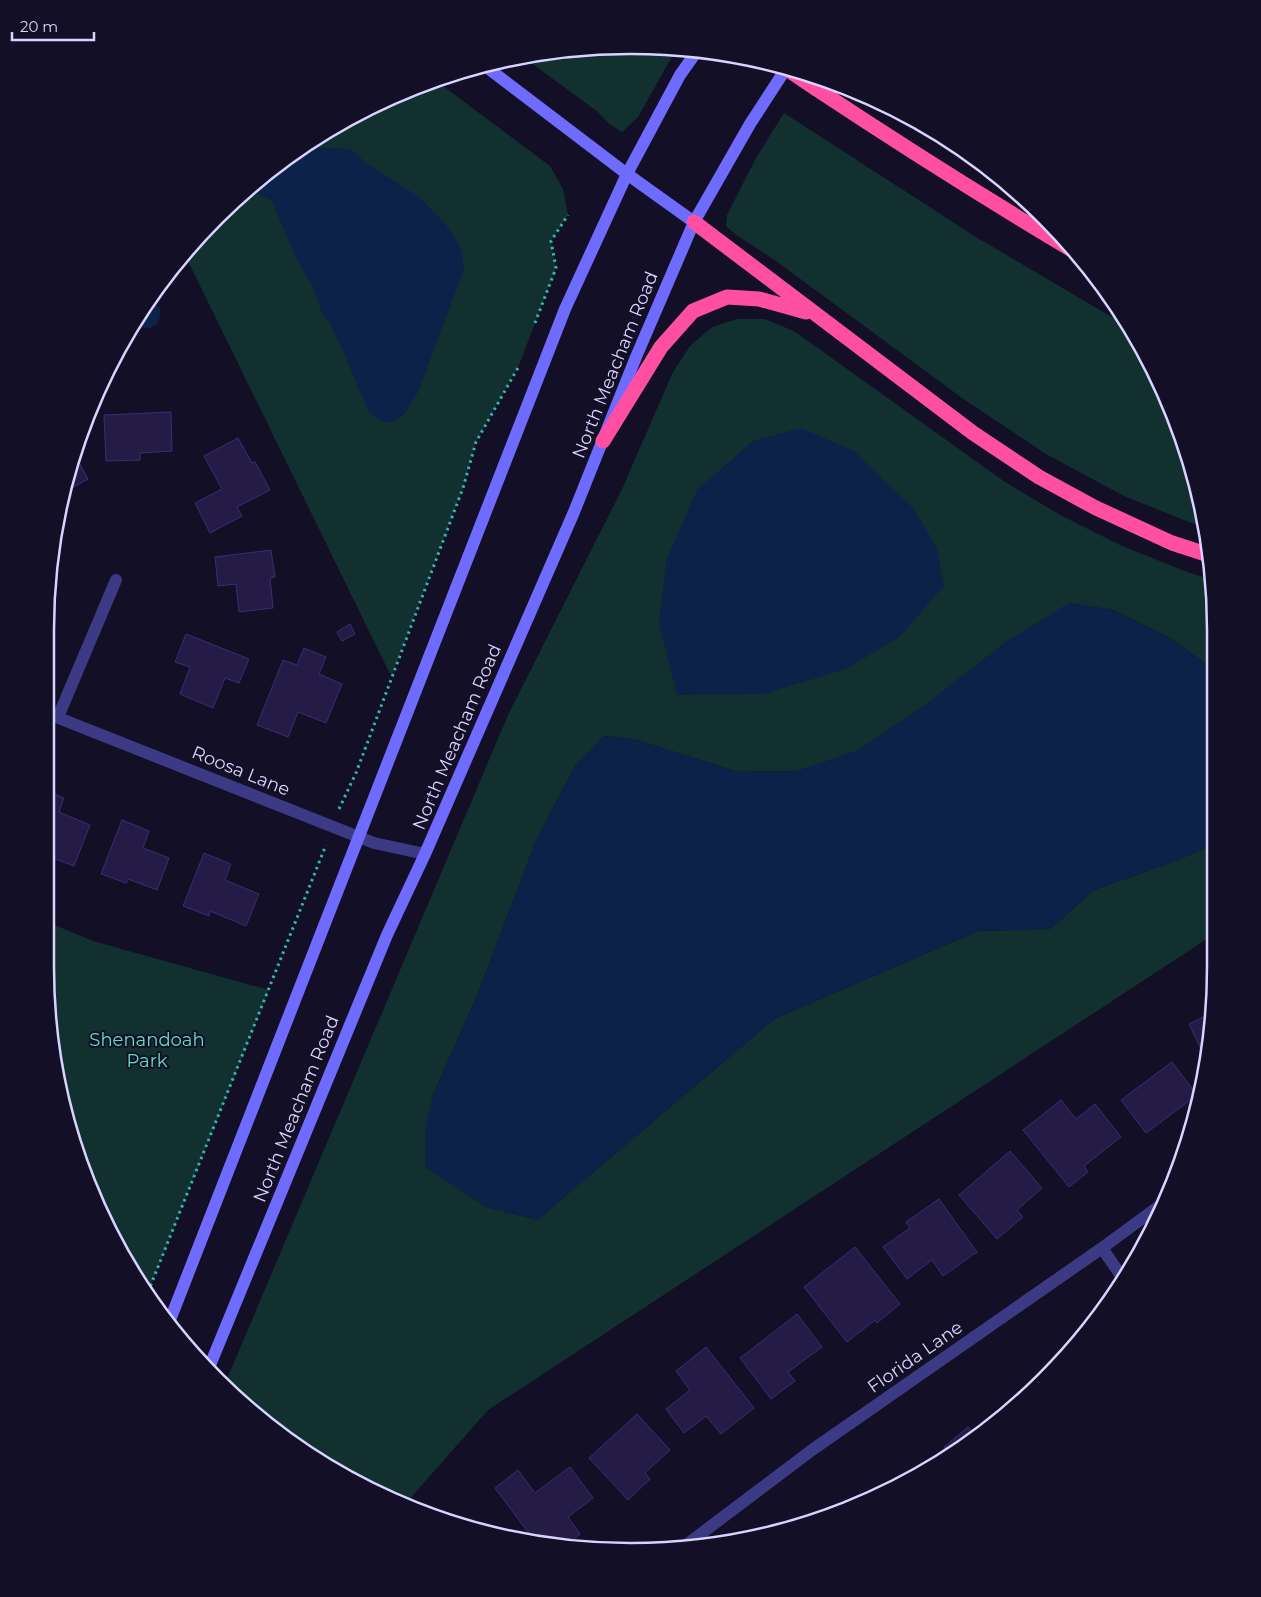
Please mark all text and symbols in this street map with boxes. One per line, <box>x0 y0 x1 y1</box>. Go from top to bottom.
scale bar <box>12 10 95 42</box>
text: 20 m <box>20 17 58 36</box>
street label: North Meacham Road <box>567 268 663 462</box>
street label: North Meacham Road <box>408 641 506 833</box>
street label: Roosa Lane <box>189 741 293 801</box>
street label: North Meacham Road <box>248 1012 344 1206</box>
park label: Shenandoah Park <box>89 1029 205 1072</box>
street label: Florida Lane <box>863 1316 967 1398</box>

